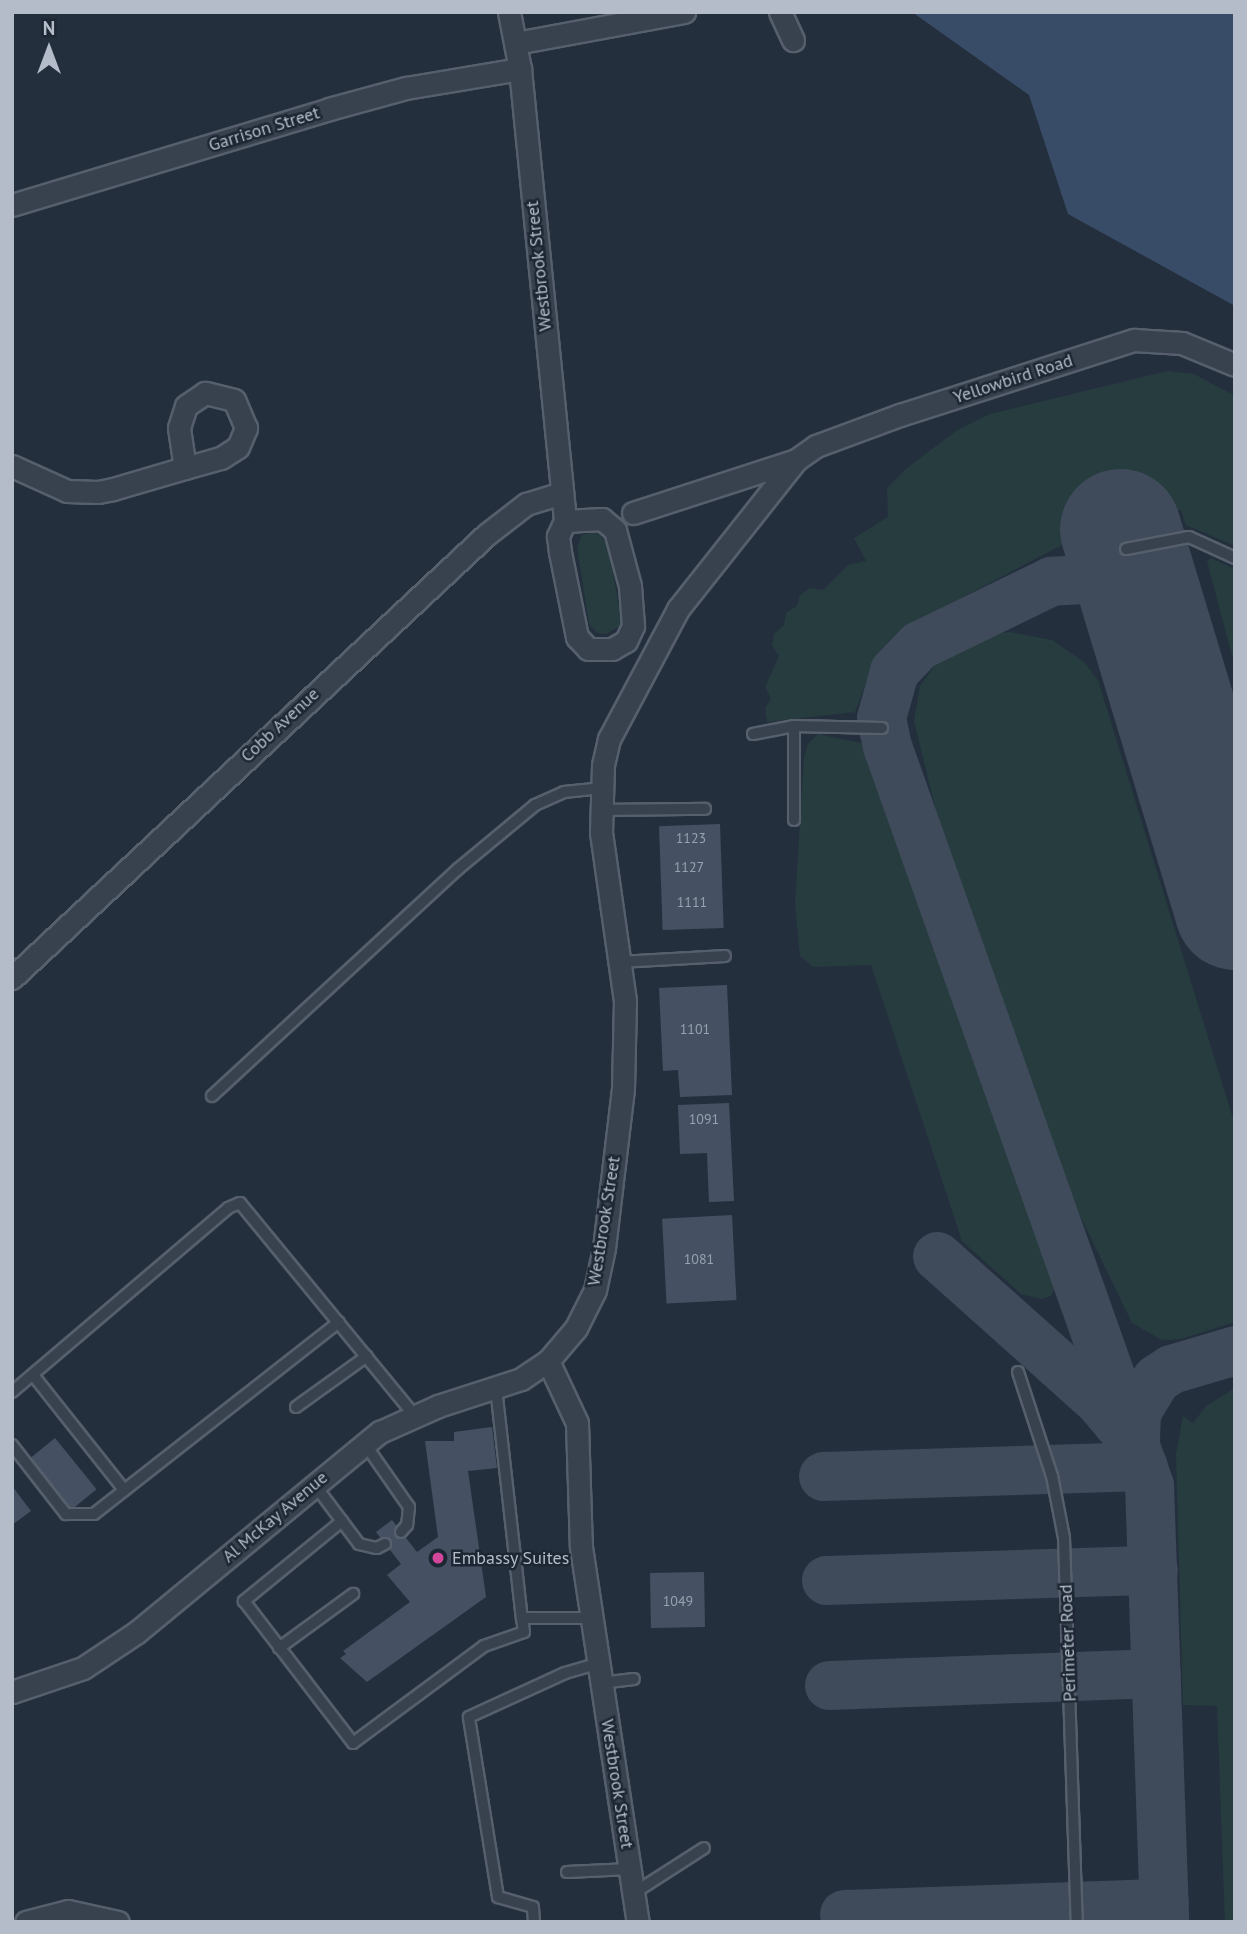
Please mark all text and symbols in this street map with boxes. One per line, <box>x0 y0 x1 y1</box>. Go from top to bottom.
north arrow <box>14 14 84 84</box>
text: N <box>43 16 55 40</box>
street label: Garrison Street <box>206 102 322 156</box>
street label: Westbrook Street <box>521 199 557 333</box>
street label: Yellowbird Road <box>951 350 1075 408</box>
street label: Cobb Avenue <box>236 683 324 767</box>
house number: 1123 <box>676 830 706 846</box>
house number: 1127 <box>674 859 704 875</box>
house number: 1111 <box>677 894 707 910</box>
house number: 1101 <box>680 1021 710 1037</box>
house number: 1091 <box>689 1111 719 1127</box>
street label: Westbrook Street <box>583 1154 625 1288</box>
house number: 1081 <box>684 1251 714 1267</box>
street label: Al McKay Avenue <box>218 1466 332 1568</box>
place label: Embassy Suites <box>452 1547 570 1569</box>
marker: Embassy Suites <box>430 1550 446 1566</box>
street label: Perimeter Road <box>1055 1584 1081 1702</box>
house number: 1049 <box>663 1593 693 1609</box>
street label: Westbrook Street <box>596 1717 638 1851</box>

